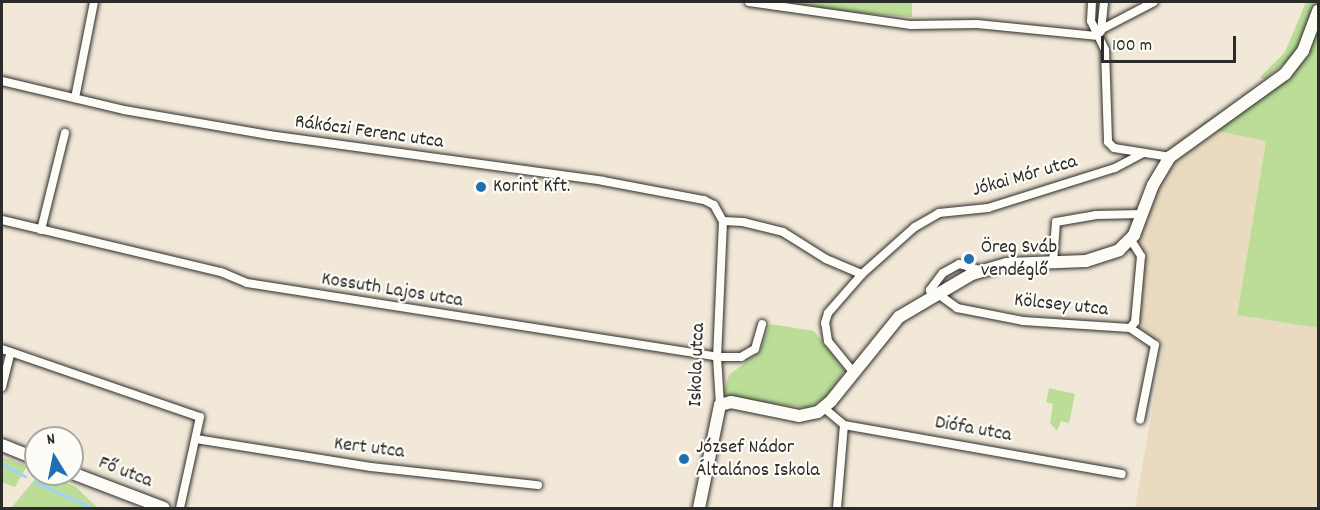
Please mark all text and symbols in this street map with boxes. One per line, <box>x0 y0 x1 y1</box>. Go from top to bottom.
scale bar <box>1104 24 1239 62</box>
text: 100 m <box>1112 34 1152 59</box>
street label: Rákóczi Ferenc utca <box>293 111 445 155</box>
street label: Jókai Mór utca <box>970 151 1080 203</box>
place label: Korint Kft. <box>493 175 570 199</box>
marker: Korint Kft. <box>474 180 488 194</box>
place label: Öreg Sváb vendéglő <box>981 236 1057 283</box>
marker: Öreg Sváb vendéglő <box>962 252 976 266</box>
street label: Kossuth Lajos utca <box>320 268 464 314</box>
street label: Kölcsey utca <box>1013 289 1109 323</box>
street label: Iskola utca <box>685 323 711 407</box>
street label: Diófa utca <box>933 411 1013 449</box>
north arrow <box>24 426 84 486</box>
text: N <box>45 428 57 452</box>
street label: Kert utca <box>332 433 406 465</box>
place label: József Nádor Általános Iskola <box>696 436 820 483</box>
street label: Fő utca <box>95 452 155 494</box>
marker: József Nádor Általános Iskola <box>677 452 691 466</box>

